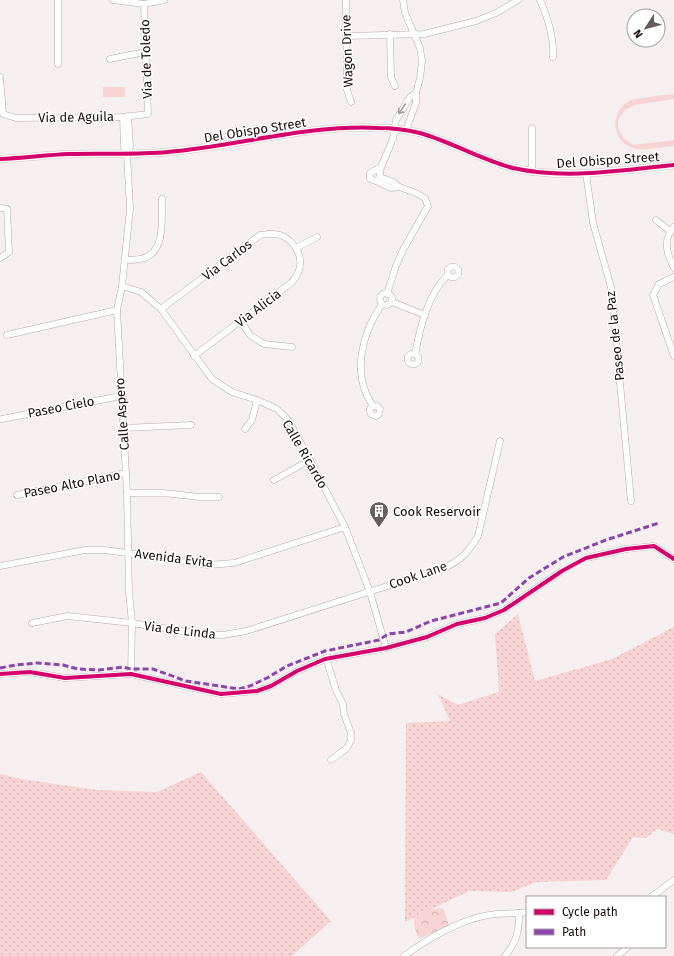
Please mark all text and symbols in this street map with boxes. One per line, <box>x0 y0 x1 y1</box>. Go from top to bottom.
north arrow <box>626 8 666 48</box>
street label: Wagon Drive <box>338 14 356 88</box>
street label: Via de Toledo <box>137 19 155 99</box>
text: N <box>631 27 646 40</box>
one-way arrow <box>398 104 406 115</box>
street label: Via de Aguila <box>38 109 114 125</box>
street label: Del Obispo Street <box>203 114 307 145</box>
street label: Del Obispo Street <box>556 149 660 171</box>
street label: Via Carlos <box>199 237 255 283</box>
street label: Via Alicia <box>232 286 284 330</box>
street label: Paseo de la Paz <box>603 290 627 382</box>
street label: Calle Aspero <box>112 377 132 451</box>
street label: Paseo Cielo <box>27 393 95 421</box>
street label: Calle Ricardo <box>279 417 331 491</box>
street label: Paseo Alto Plano <box>22 467 122 501</box>
building icon: Cook Reservoir <box>368 500 390 528</box>
place label: Cook Reservoir <box>393 504 481 519</box>
street label: Avenida Evita <box>134 546 214 570</box>
street label: Cook Lane <box>387 558 449 592</box>
street label: Via de Linda <box>143 618 217 642</box>
legend <box>526 896 666 948</box>
text: Cycle path <box>562 905 618 919</box>
text: Path <box>562 925 586 939</box>

